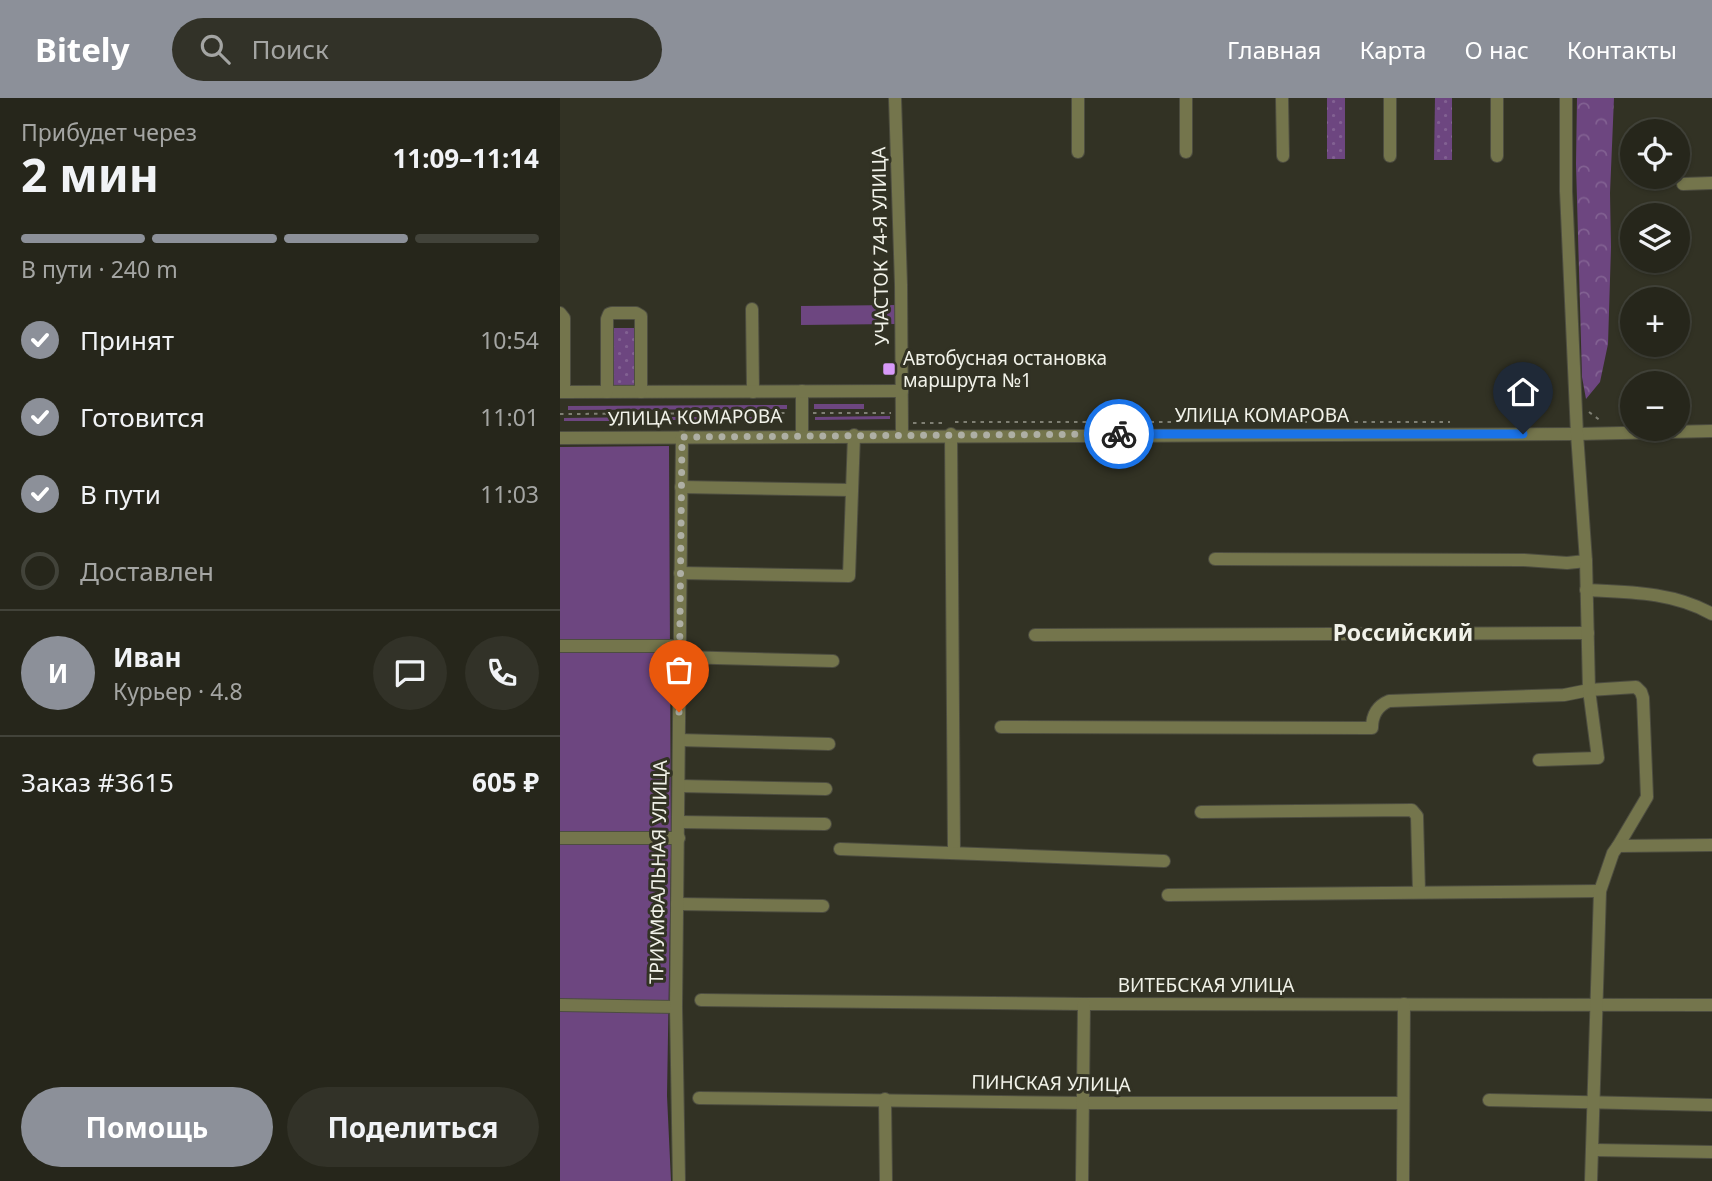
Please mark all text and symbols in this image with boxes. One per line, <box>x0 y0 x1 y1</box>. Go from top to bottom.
search box <box>172 18 662 81</box>
text: Bitely <box>35 27 130 72</box>
icon: search <box>196 30 234 68</box>
text: Поиск <box>252 31 329 67</box>
text: Главная <box>1227 33 1321 66</box>
text: Карта <box>1359 33 1426 66</box>
text: О нас <box>1464 33 1529 66</box>
text: Контакты <box>1567 33 1677 66</box>
text: Прибудет через <box>21 116 197 148</box>
map controls <box>1620 119 1690 441</box>
button: locate <box>1620 119 1690 189</box>
text: 11:09–11:14 <box>392 140 539 176</box>
text: 2 мин <box>21 143 159 205</box>
street label: УЧАСТОК 74-Я УЛИЦА <box>865 146 895 346</box>
button: layers <box>1620 203 1690 273</box>
text: В пути · 240 m <box>21 253 178 285</box>
button: + <box>1620 287 1690 357</box>
icon: check <box>21 321 59 359</box>
text: Принят <box>80 322 174 358</box>
text: 10:54 <box>480 324 539 356</box>
place label: Автобусная остановка маршрута №1 <box>903 345 1107 393</box>
marker: Автобусная остановка маршрута №1 <box>881 361 897 377</box>
pin <box>1493 362 1553 434</box>
button: − <box>1620 371 1690 441</box>
icon: home <box>1504 373 1542 411</box>
icon: check <box>21 398 59 436</box>
text: Готовится <box>80 399 205 435</box>
courier <box>1084 399 1154 469</box>
text: 11:01 <box>480 401 539 433</box>
street label: УЛИЦА КОМАРОВА <box>608 402 783 432</box>
street label: УЛИЦА КОМАРОВА <box>1175 402 1350 428</box>
icon: bike <box>1100 415 1138 453</box>
icon: check <box>21 475 59 513</box>
text: В пути <box>80 476 161 512</box>
text: 11:03 <box>480 478 539 510</box>
text: Доставлен <box>80 553 214 589</box>
district label: Российский <box>1333 616 1473 648</box>
button: chat <box>373 636 447 710</box>
button: phone <box>465 636 539 710</box>
text: Иван <box>113 639 182 675</box>
pin <box>649 640 709 712</box>
icon: bag <box>660 651 698 689</box>
text: И <box>48 655 68 691</box>
text: Курьер · 4.8 <box>113 675 243 707</box>
street label: ТРИУМФАЛЬНАЯ УЛИЦА <box>643 759 673 984</box>
text: Заказ #3615 <box>21 764 174 800</box>
text: 605 ₽ <box>472 764 539 800</box>
street label: ВИТЕБСКАЯ УЛИЦА <box>1118 972 1295 998</box>
street label: ПИНСКАЯ УЛИЦА <box>971 1069 1132 1097</box>
button: Помощь <box>21 1087 273 1167</box>
button: Поделиться <box>287 1087 539 1167</box>

